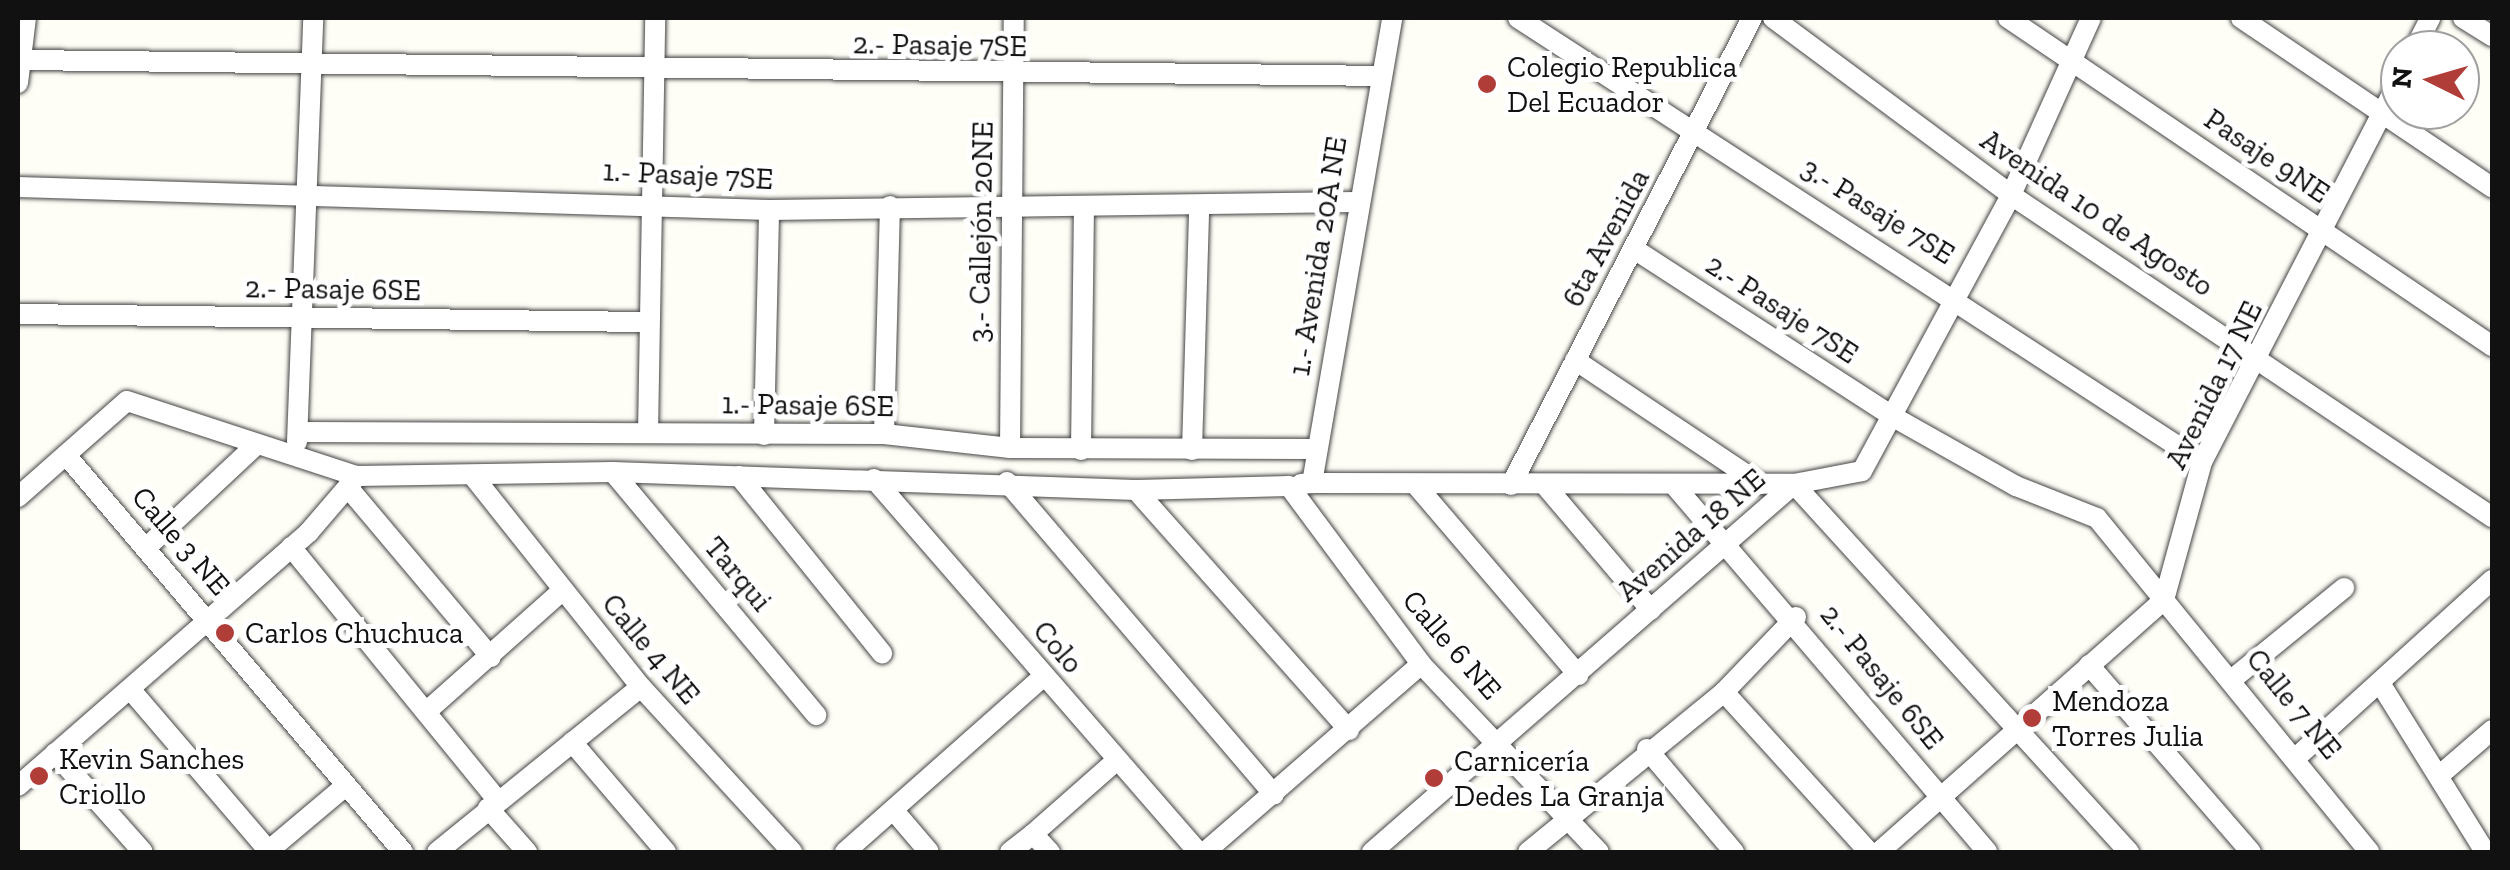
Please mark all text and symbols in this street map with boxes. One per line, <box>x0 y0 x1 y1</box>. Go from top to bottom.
street label: 2.- Pasaje 7SE <box>852 25 1028 65</box>
north arrow <box>2380 30 2480 130</box>
place label: Colegio Republica Del Ecuador <box>1507 49 1737 120</box>
text: N <box>2384 65 2419 90</box>
marker: Colegio Republica Del Ecuador <box>1476 73 1498 95</box>
street label: Pasaje 9NE <box>2198 101 2336 211</box>
street label: 3.- Callejón 20NE <box>961 121 1001 343</box>
street label: Avenida 10 de Agosto <box>1973 122 2221 304</box>
street label: 1.- Avenida 20A NE <box>1281 133 1355 379</box>
street label: 3.- Pasaje 7SE <box>1795 150 1961 272</box>
street label: 1.- Pasaje 7SE <box>602 153 774 197</box>
street label: 6ta Avenida <box>1554 163 1658 313</box>
street label: 2.- Pasaje 7SE <box>1699 246 1865 372</box>
street label: 2.- Pasaje 6SE <box>245 269 421 309</box>
street label: Avenida 17 NE <box>2158 295 2270 475</box>
street label: 1.- Pasaje 6SE <box>722 385 894 425</box>
street label: Avenida 18 NE <box>1610 461 1772 609</box>
street label: Calle 3 NE <box>124 479 238 603</box>
street label: Tarqui <box>697 529 779 619</box>
street label: Calle 6 NE <box>1395 583 1509 707</box>
street label: Calle 4 NE <box>594 586 708 712</box>
street label: 2.- Pasaje 6SE <box>1813 597 1951 757</box>
street label: Colo <box>1025 613 1091 681</box>
place label: Carlos Chuchuca <box>245 615 463 651</box>
marker: Carlos Chuchuca <box>214 622 236 644</box>
street label: Calle 7 NE <box>2239 642 2349 766</box>
place label: Mendoza Torres Julia <box>2052 683 2204 754</box>
marker: Mendoza Torres Julia <box>2021 707 2043 729</box>
place label: Kevin Sanches Criollo <box>59 741 244 812</box>
place label: Carnicería Dedes La Granja <box>1454 743 1664 814</box>
marker: Kevin Sanches Criollo <box>28 765 50 787</box>
marker: Carnicería Dedes La Granja <box>1423 767 1445 789</box>

